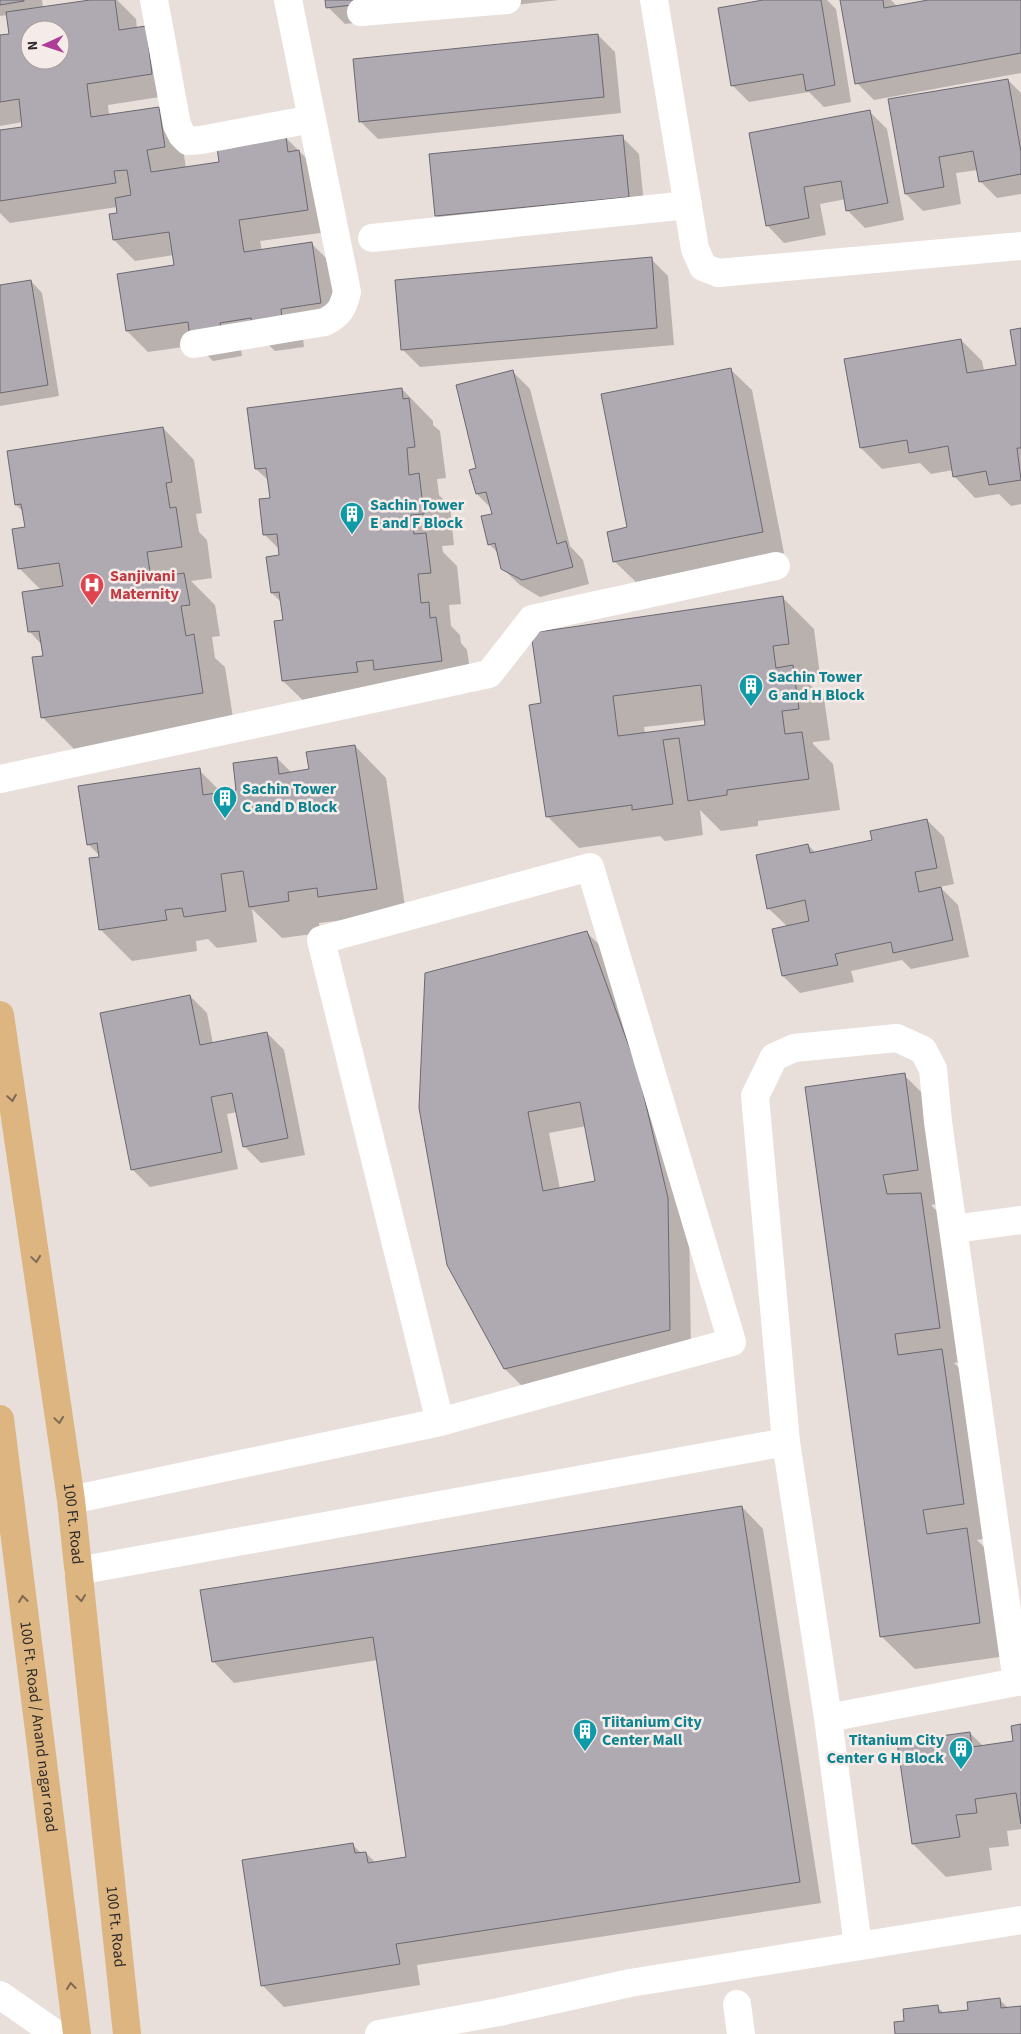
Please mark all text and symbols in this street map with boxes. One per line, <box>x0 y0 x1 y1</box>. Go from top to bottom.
north arrow <box>20 20 70 70</box>
text: N <box>23 40 43 51</box>
place label: Sachin Tower E and F Block <box>370 494 465 534</box>
building icon: Sachin Tower E and F Block <box>339 501 365 535</box>
place label: Sanjivani Maternity <box>110 565 180 605</box>
hospital icon: Sanjivani Maternity <box>79 572 105 606</box>
place label: Sachin Tower G and H Block <box>768 666 865 706</box>
building icon: Sachin Tower G and H Block <box>738 673 764 707</box>
place label: Sachin Tower C and D Block <box>242 778 337 818</box>
building icon: Sachin Tower C and D Block <box>212 785 238 819</box>
one-way arrow <box>7 1094 17 1103</box>
one-way arrow <box>30 1255 41 1263</box>
one-way arrow <box>53 1416 64 1424</box>
street label: 100 Ft. Road <box>58 1481 89 1566</box>
one-way arrow <box>18 1594 28 1603</box>
one-way arrow <box>75 1595 86 1603</box>
street label: 100 Ft. Road / Anand nagar road <box>14 1620 63 1833</box>
place label: Tiitanium City Center Mall <box>602 1711 702 1751</box>
building icon: Tiitanium City Center Mall <box>572 1718 598 1752</box>
place label: Titanium City Center G H Block <box>827 1729 945 1769</box>
building icon: Titanium City Center G H Block <box>948 1736 974 1770</box>
street label: 100 Ft. Road <box>101 1885 131 1968</box>
one-way arrow <box>66 1981 77 1989</box>

